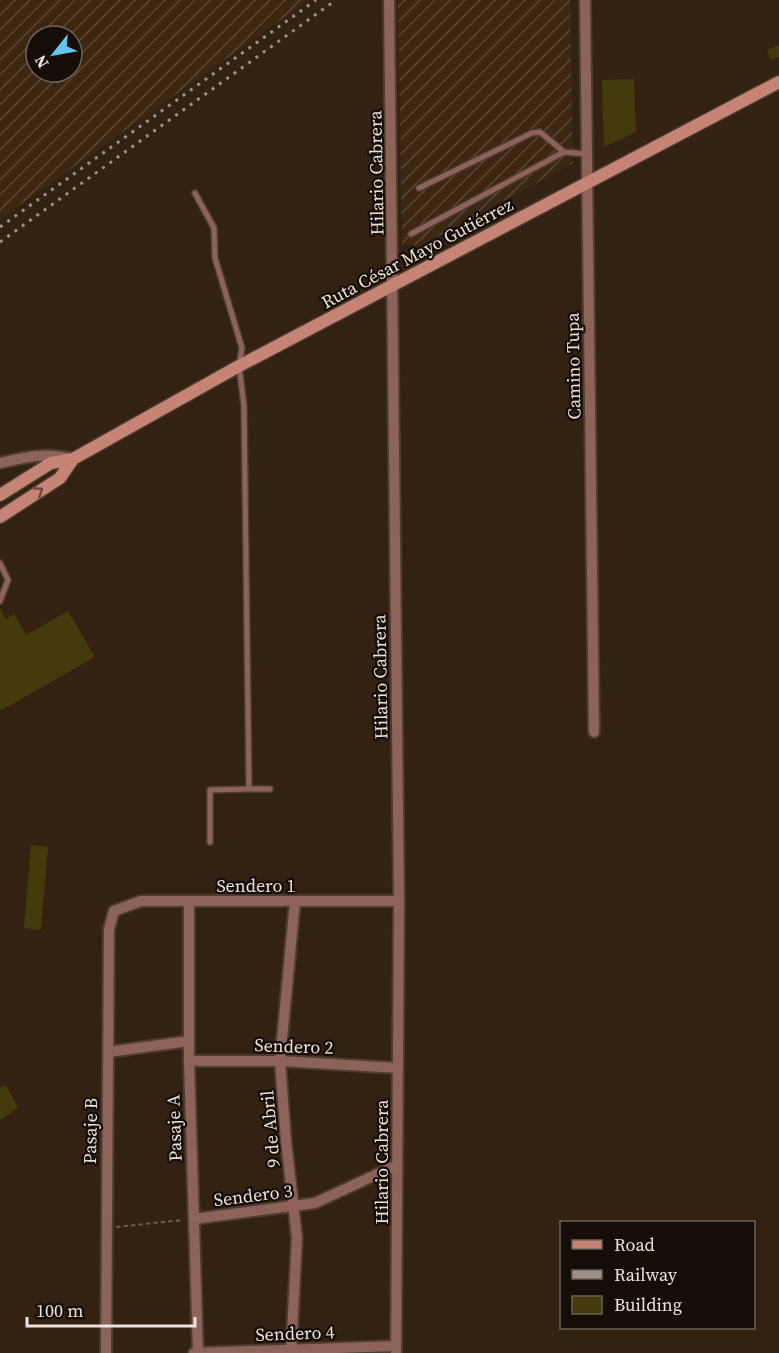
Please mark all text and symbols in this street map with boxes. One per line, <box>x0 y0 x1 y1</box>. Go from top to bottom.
north arrow <box>24 24 84 84</box>
text: N <box>29 51 54 72</box>
street label: Hilario Cabrera <box>362 109 390 236</box>
street label: Ruta César Mayo Gutiérrez <box>317 192 517 314</box>
street label: Camino Tupa <box>560 311 586 420</box>
one-way arrow <box>33 487 44 498</box>
street label: Hilario Cabrera <box>366 613 394 740</box>
street label: Sendero 1 <box>216 873 296 898</box>
street label: Sendero 2 <box>254 1032 334 1060</box>
street label: 9 de Abril <box>254 1089 286 1169</box>
street label: Pasaje A <box>160 1094 188 1162</box>
street label: Pasaje B <box>77 1098 103 1164</box>
street label: Hilario Cabrera <box>369 1099 394 1224</box>
street label: Sendero 3 <box>212 1178 294 1212</box>
legend <box>560 1221 755 1329</box>
text: Road <box>614 1232 655 1257</box>
text: Railway <box>614 1262 678 1287</box>
scale bar <box>27 1290 195 1328</box>
text: Building <box>614 1292 682 1317</box>
text: 100 m <box>36 1298 83 1323</box>
street label: Sendero 4 <box>255 1319 335 1347</box>

